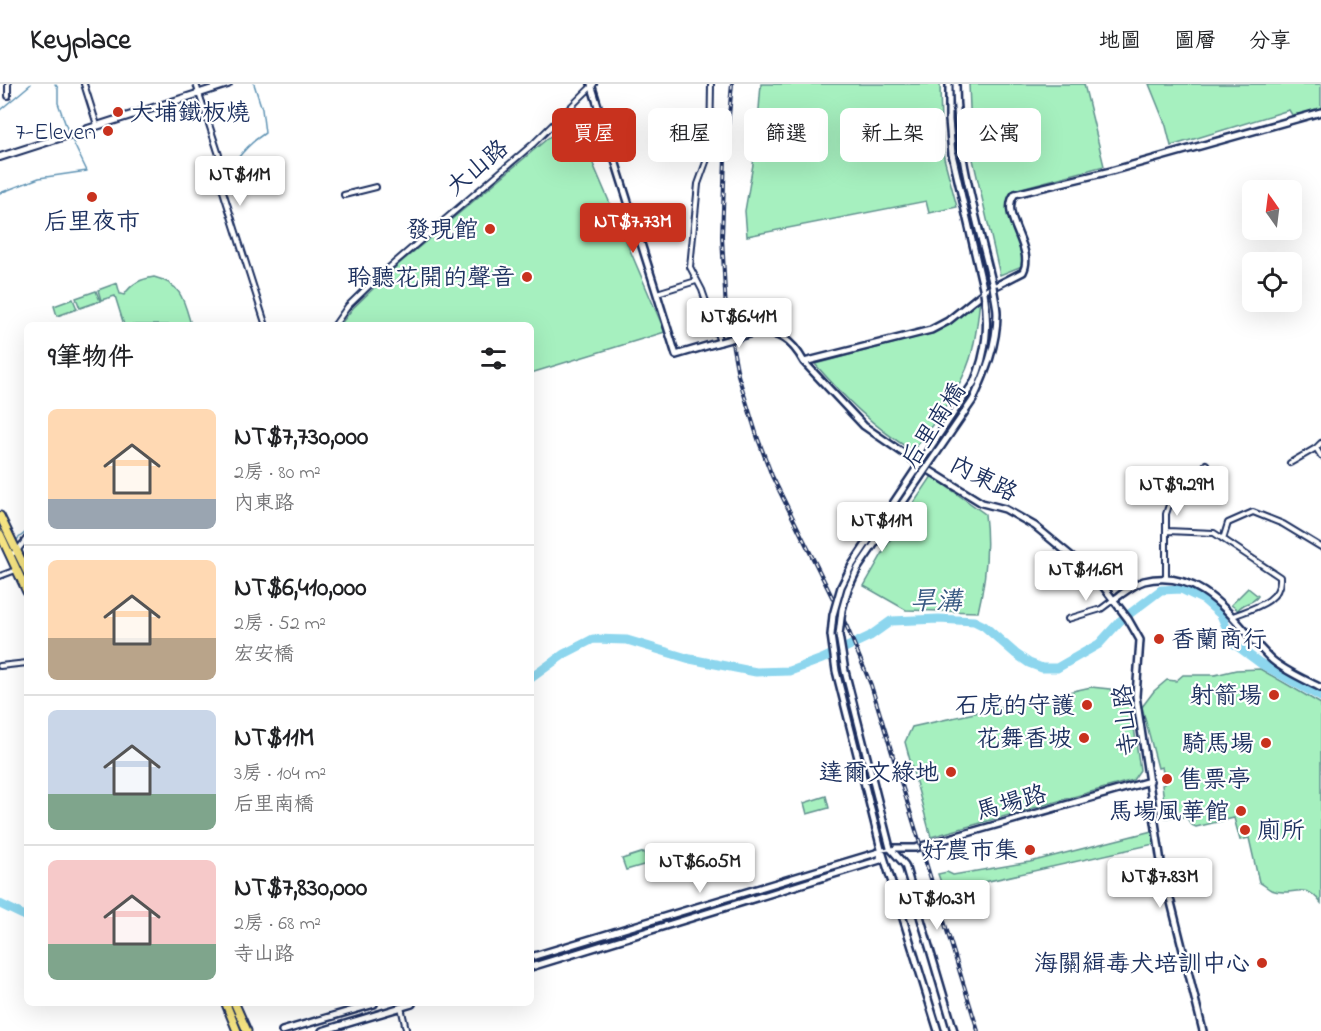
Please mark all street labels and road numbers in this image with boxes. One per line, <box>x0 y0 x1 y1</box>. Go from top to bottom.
street label: 大山路 <box>440 132 517 205</box>
street label: 后里南橋 <box>894 377 976 476</box>
street label: 內東路 <box>943 448 1023 512</box>
street label: 寺山路 <box>1106 682 1149 757</box>
street label: 馬場路 <box>972 778 1051 831</box>

